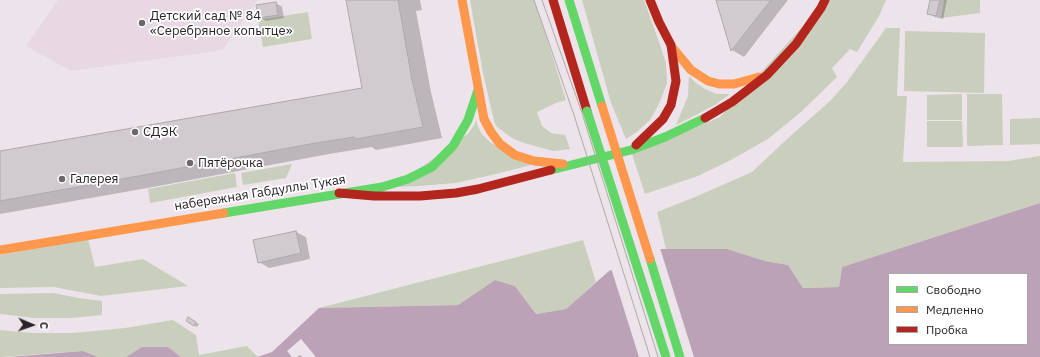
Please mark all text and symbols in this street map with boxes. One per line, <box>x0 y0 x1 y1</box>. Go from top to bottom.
place label: Детский сад № 84 «Серебряное копытце» <box>150 8 292 39</box>
marker: Детский сад № 84 «Серебряное копытце» <box>137 18 147 28</box>
place label: СДЭК <box>143 124 177 140</box>
marker: СДЭК <box>130 127 140 137</box>
place label: Пятёрочка <box>198 155 263 171</box>
marker: Пятёрочка <box>185 158 195 168</box>
place label: Галерея <box>70 171 119 187</box>
street label: набережная Габдуллы Тукая <box>173 172 347 214</box>
marker: Галерея <box>57 174 67 184</box>
legend <box>888 273 1028 345</box>
text: Свободно <box>926 282 981 297</box>
text: Медленно <box>926 302 984 317</box>
north arrow <box>12 305 52 345</box>
text: С <box>37 322 51 329</box>
text: Пробка <box>926 322 968 337</box>

